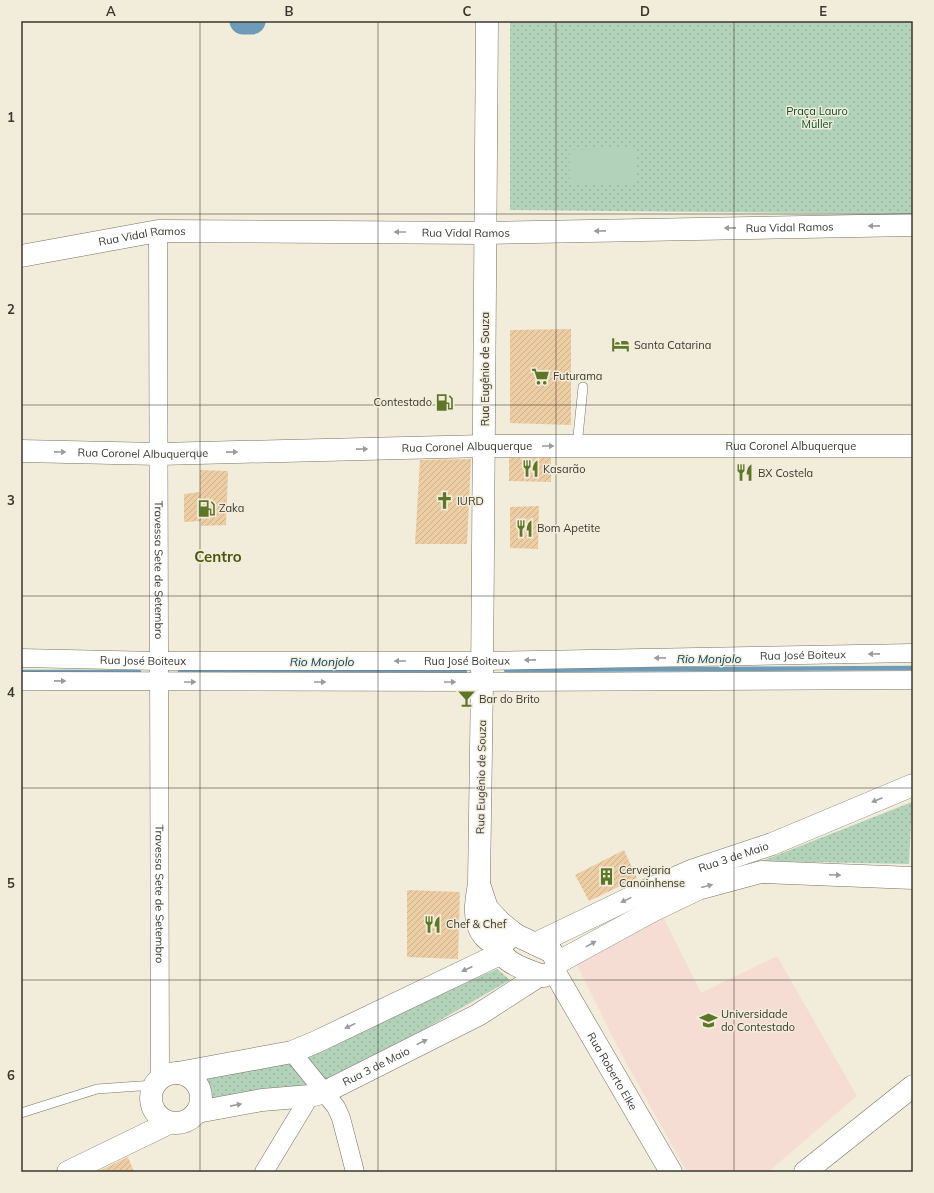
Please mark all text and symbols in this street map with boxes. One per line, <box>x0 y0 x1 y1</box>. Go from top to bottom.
text: A <box>106 3 116 19</box>
text: B <box>285 3 294 19</box>
text: C <box>463 3 472 19</box>
text: D <box>640 3 650 19</box>
text: E <box>819 3 827 19</box>
park label: Praça Lauro Müller <box>786 104 848 131</box>
text: 1 <box>7 109 15 125</box>
street label: Rua Vidal Ramos <box>745 219 834 235</box>
one-way arrow <box>868 222 880 229</box>
street label: Rua Vidal Ramos <box>97 224 186 249</box>
one-way arrow <box>724 225 736 232</box>
street label: Rua Vidal Ramos <box>422 226 510 240</box>
one-way arrow <box>593 228 606 234</box>
one-way arrow <box>393 229 406 235</box>
text: 2 <box>7 301 15 317</box>
street label: Rua Eugênio de Souza <box>478 312 492 426</box>
hotel icon: Santa Catarina <box>611 335 631 355</box>
place label: Santa Catarina <box>634 338 711 352</box>
supermarket icon: Futurama <box>530 366 550 386</box>
place label: Futurama <box>553 369 602 383</box>
fuel station icon: Contestado <box>435 392 455 412</box>
place label: Contestado <box>374 395 432 409</box>
street label: Rua Coronel Albuquerque <box>401 439 532 455</box>
street label: Rua Coronel Albuquerque <box>726 439 856 453</box>
one-way arrow <box>542 443 555 449</box>
street label: Rua Coronel Albuquerque <box>78 445 208 461</box>
one-way arrow <box>356 446 369 452</box>
one-way arrow <box>54 449 67 455</box>
one-way arrow <box>226 449 239 455</box>
restaurant icon: Kasarão <box>520 459 540 479</box>
place label: Kasarão <box>543 462 586 476</box>
restaurant icon: BX Costela <box>735 463 755 483</box>
place label: BX Costela <box>758 466 813 480</box>
church icon: IURD <box>434 491 454 511</box>
text: 3 <box>7 492 15 508</box>
place label: IURD <box>457 494 484 508</box>
fuel station icon: Zaka <box>196 498 216 518</box>
street label: Travessa Sete de Setembro <box>152 501 166 639</box>
place label: Zaka <box>219 501 244 515</box>
restaurant icon: Bom Apetite <box>514 518 534 538</box>
place label: Bom Apetite <box>537 521 600 535</box>
district label: Centro <box>194 547 242 566</box>
street label: Rua José Boiteux <box>760 647 846 663</box>
one-way arrow <box>868 650 880 657</box>
water label: Rio Monjolo <box>677 651 742 666</box>
street label: Rua José Boiteux <box>100 653 186 668</box>
street label: Rua José Boiteux <box>424 653 510 668</box>
water label: Rio Monjolo <box>290 654 355 669</box>
one-way arrow <box>654 654 666 661</box>
one-way arrow <box>523 657 536 663</box>
one-way arrow <box>393 658 406 664</box>
one-way arrow <box>54 678 66 685</box>
one-way arrow <box>184 679 197 685</box>
one-way arrow <box>314 679 327 685</box>
one-way arrow <box>444 679 457 685</box>
text: 4 <box>7 684 15 700</box>
bar icon: Bar do Brito <box>456 689 476 709</box>
place label: Bar do Brito <box>479 692 540 706</box>
street label: Rua Eugênio de Souza <box>473 720 489 834</box>
one-way arrow <box>871 797 883 804</box>
street label: Travessa Sete de Setembro <box>152 825 167 963</box>
street label: Rua 3 de Maio <box>696 839 770 875</box>
place label: Cervejaria Canoinhense <box>619 863 685 890</box>
building icon: Cervejaria Canoinhense <box>596 866 616 886</box>
one-way arrow <box>829 871 841 878</box>
text: 5 <box>7 875 15 891</box>
one-way arrow <box>701 883 713 889</box>
one-way arrow <box>620 897 632 903</box>
restaurant icon: Chef & Chef <box>423 914 443 934</box>
place label: Chef & Chef <box>446 917 507 931</box>
one-way arrow <box>585 941 597 947</box>
one-way arrow <box>461 966 473 972</box>
place label: Universidade do Contestado <box>721 1007 795 1034</box>
school or university icon: Universidade do Contestado <box>698 1010 718 1030</box>
one-way arrow <box>344 1023 356 1029</box>
street label: Rua Roberto Elke <box>584 1030 640 1113</box>
one-way arrow <box>417 1039 428 1045</box>
street label: Rua 3 de Maio <box>340 1044 412 1089</box>
text: 6 <box>7 1067 15 1083</box>
one-way arrow <box>230 1101 242 1107</box>

